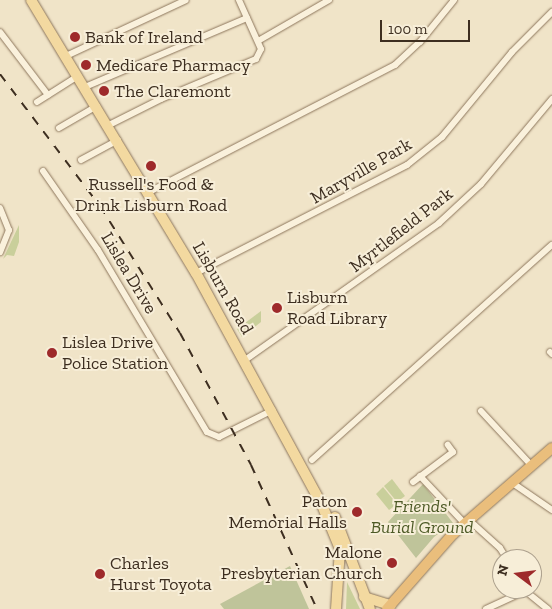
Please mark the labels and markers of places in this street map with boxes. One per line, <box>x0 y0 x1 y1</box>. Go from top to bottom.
place label: Bank of Ireland <box>85 26 203 48</box>
marker: Bank of Ireland <box>69 31 81 43</box>
place label: Medicare Pharmacy <box>96 54 250 76</box>
marker: Medicare Pharmacy <box>80 59 92 71</box>
place label: The Claremont <box>114 80 231 102</box>
marker: The Claremont <box>98 85 110 97</box>
marker: Russell's Food & Drink Lisburn Road <box>145 160 157 172</box>
place label: Russell's Food & Drink Lisburn Road <box>75 174 227 216</box>
place label: Lisburn Road Library <box>287 287 387 330</box>
marker: Lisburn Road Library <box>271 302 283 314</box>
place label: Lislea Drive Police Station <box>62 332 168 374</box>
marker: Lislea Drive Police Station <box>46 347 58 359</box>
place label: Paton Memorial Halls <box>229 491 347 534</box>
marker: Paton Memorial Halls <box>351 506 363 518</box>
place label: Malone Presbyterian Church <box>221 542 382 584</box>
place label: Charles Hurst Toyota <box>110 553 212 596</box>
marker: Malone Presbyterian Church <box>386 557 398 569</box>
marker: Charles Hurst Toyota <box>94 568 106 580</box>

